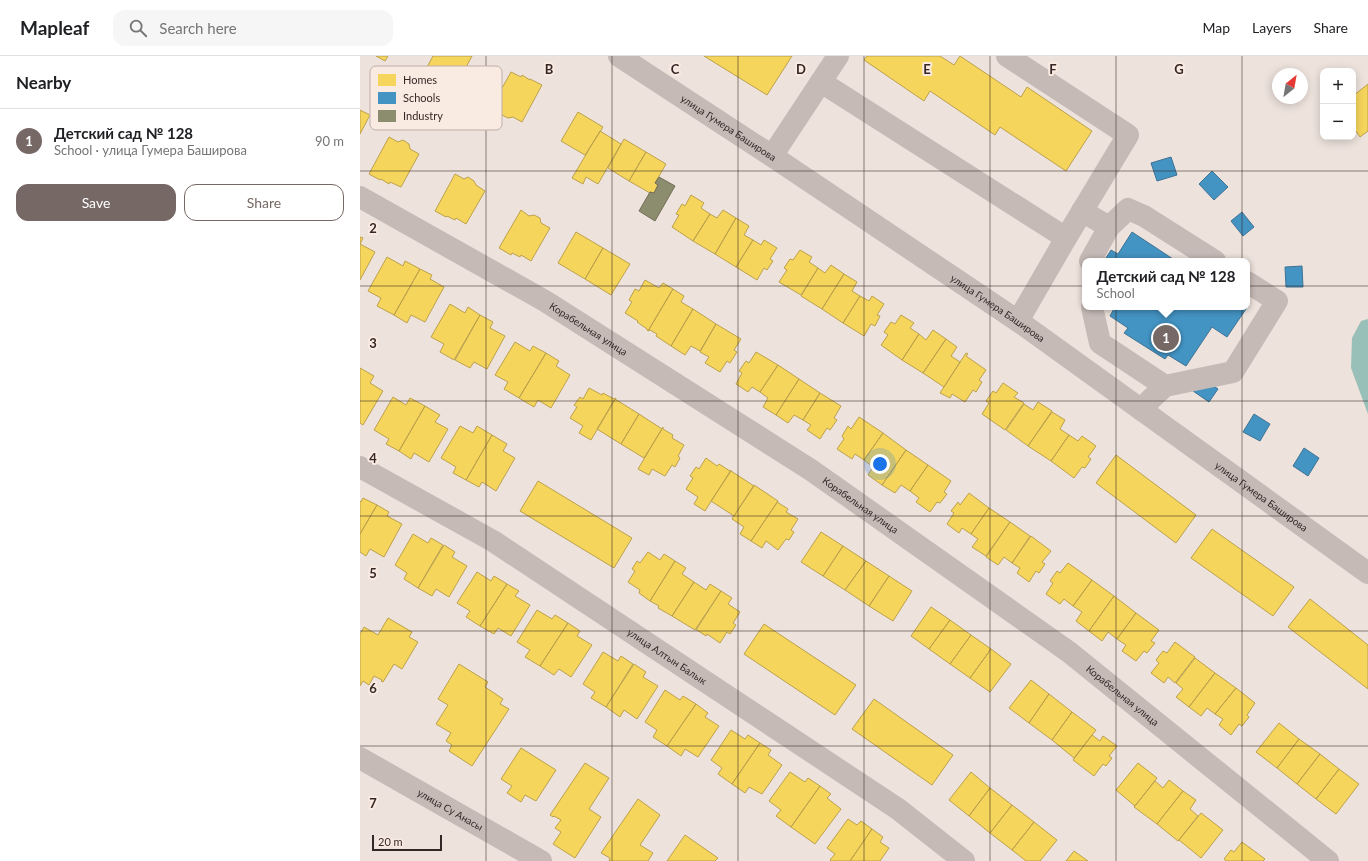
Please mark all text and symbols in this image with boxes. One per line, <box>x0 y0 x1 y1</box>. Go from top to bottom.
search box <box>113 10 393 46</box>
text: Mapleaf <box>20 16 89 39</box>
icon: search <box>127 17 149 39</box>
text: Search here <box>159 19 237 37</box>
text: Map <box>1202 19 1230 36</box>
text: Layers <box>1252 19 1292 36</box>
text: Share <box>1314 19 1348 36</box>
text: B <box>545 61 554 77</box>
text: C <box>671 61 680 77</box>
text: D <box>796 61 806 77</box>
text: E <box>923 61 931 77</box>
text: F <box>1049 61 1057 77</box>
text: G <box>1174 61 1184 77</box>
legend <box>370 66 502 130</box>
north arrow <box>1272 68 1308 104</box>
map controls <box>1320 68 1356 140</box>
button: + <box>1320 68 1356 104</box>
text: Nearby <box>16 72 71 93</box>
text: Homes <box>403 73 437 86</box>
text: Schools <box>403 91 440 104</box>
street label: улица Гумера Баширова <box>679 92 779 163</box>
button: − <box>1320 104 1356 140</box>
text: Industry <box>403 109 443 122</box>
text: Детский сад № 128 <box>54 124 193 142</box>
text: 1 <box>25 133 33 149</box>
text: 90 m <box>315 133 344 149</box>
text: School · улица Гумера Баширова <box>54 142 247 158</box>
button: Save <box>16 184 176 221</box>
button: Share <box>184 184 344 221</box>
text: 2 <box>369 220 377 236</box>
popup <box>1082 258 1250 310</box>
text: Детский сад № 128 <box>1096 267 1236 285</box>
street label: улица Гумера Баширова <box>948 272 1047 344</box>
text: School <box>1096 285 1135 301</box>
street label: Корабельная улица <box>548 300 630 358</box>
pin: 1 <box>1153 323 1179 353</box>
text: 3 <box>369 335 377 351</box>
text: 4 <box>369 450 377 466</box>
your location <box>870 454 890 474</box>
street label: улица Гумера Баширова <box>1213 459 1310 534</box>
street label: Корабельная улица <box>820 474 901 536</box>
text: 5 <box>369 565 377 581</box>
street label: улица Алтын Балык <box>625 626 710 687</box>
street label: Корабельная улица <box>1084 662 1161 728</box>
text: 6 <box>369 680 377 696</box>
street label: улица Су Анасы <box>415 786 485 833</box>
text: 7 <box>369 795 377 811</box>
scale bar <box>372 833 442 852</box>
text: 20 m <box>378 835 403 848</box>

